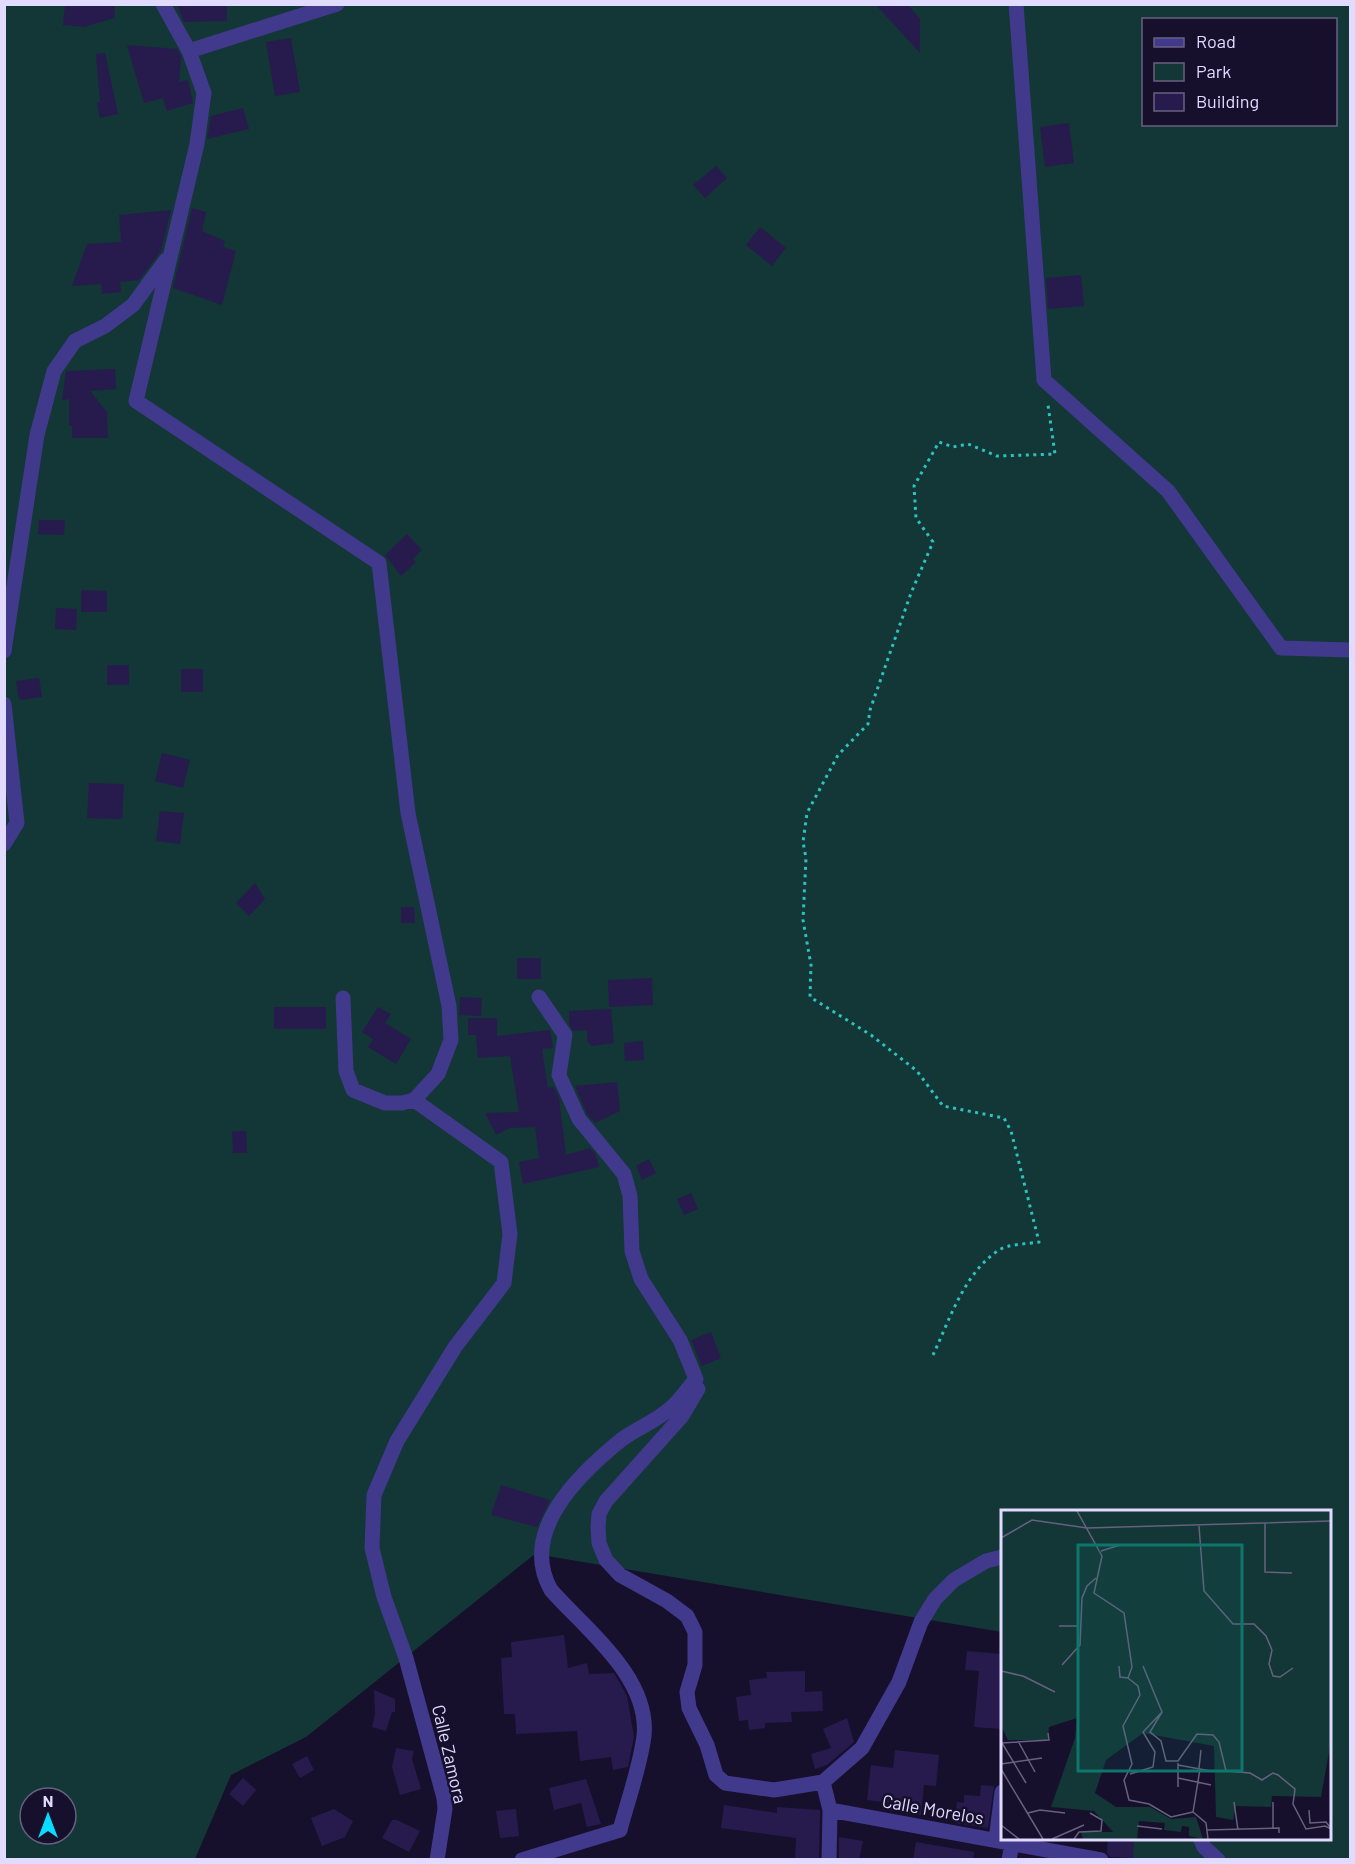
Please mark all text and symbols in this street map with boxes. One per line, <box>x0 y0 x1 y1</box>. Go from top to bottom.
legend <box>1142 18 1337 126</box>
text: Road <box>1196 30 1236 52</box>
text: Park <box>1196 60 1231 82</box>
text: Building <box>1196 90 1259 112</box>
inset map <box>1001 1510 1331 1840</box>
street label: Calle Zamora <box>428 1702 472 1806</box>
north arrow <box>18 1786 78 1846</box>
street label: Calle Morelos <box>880 1789 986 1829</box>
text: N <box>43 1791 53 1810</box>

